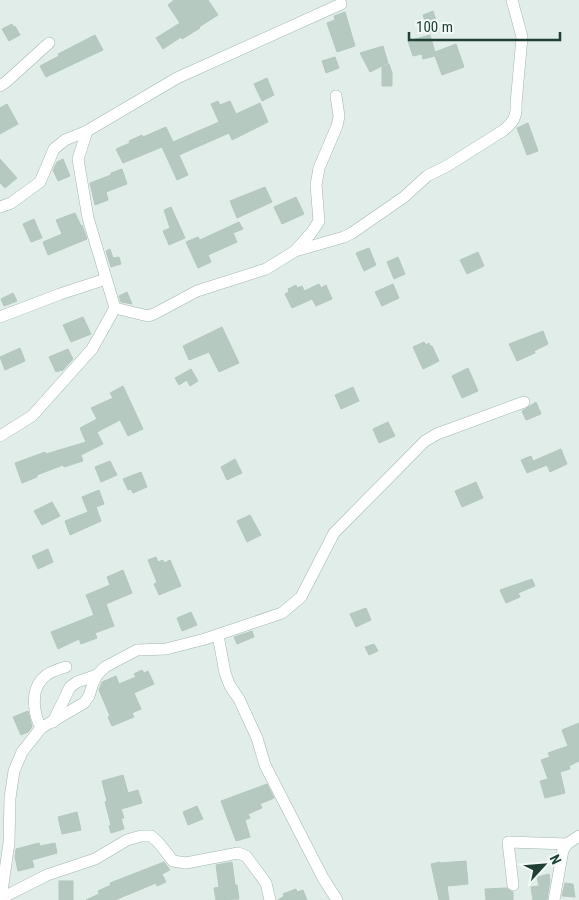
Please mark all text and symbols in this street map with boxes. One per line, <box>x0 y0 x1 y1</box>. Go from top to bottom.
scale bar <box>409 10 560 42</box>
text: 100 m <box>416 18 453 36</box>
north arrow <box>519 840 569 890</box>
text: N <box>547 852 565 867</box>

